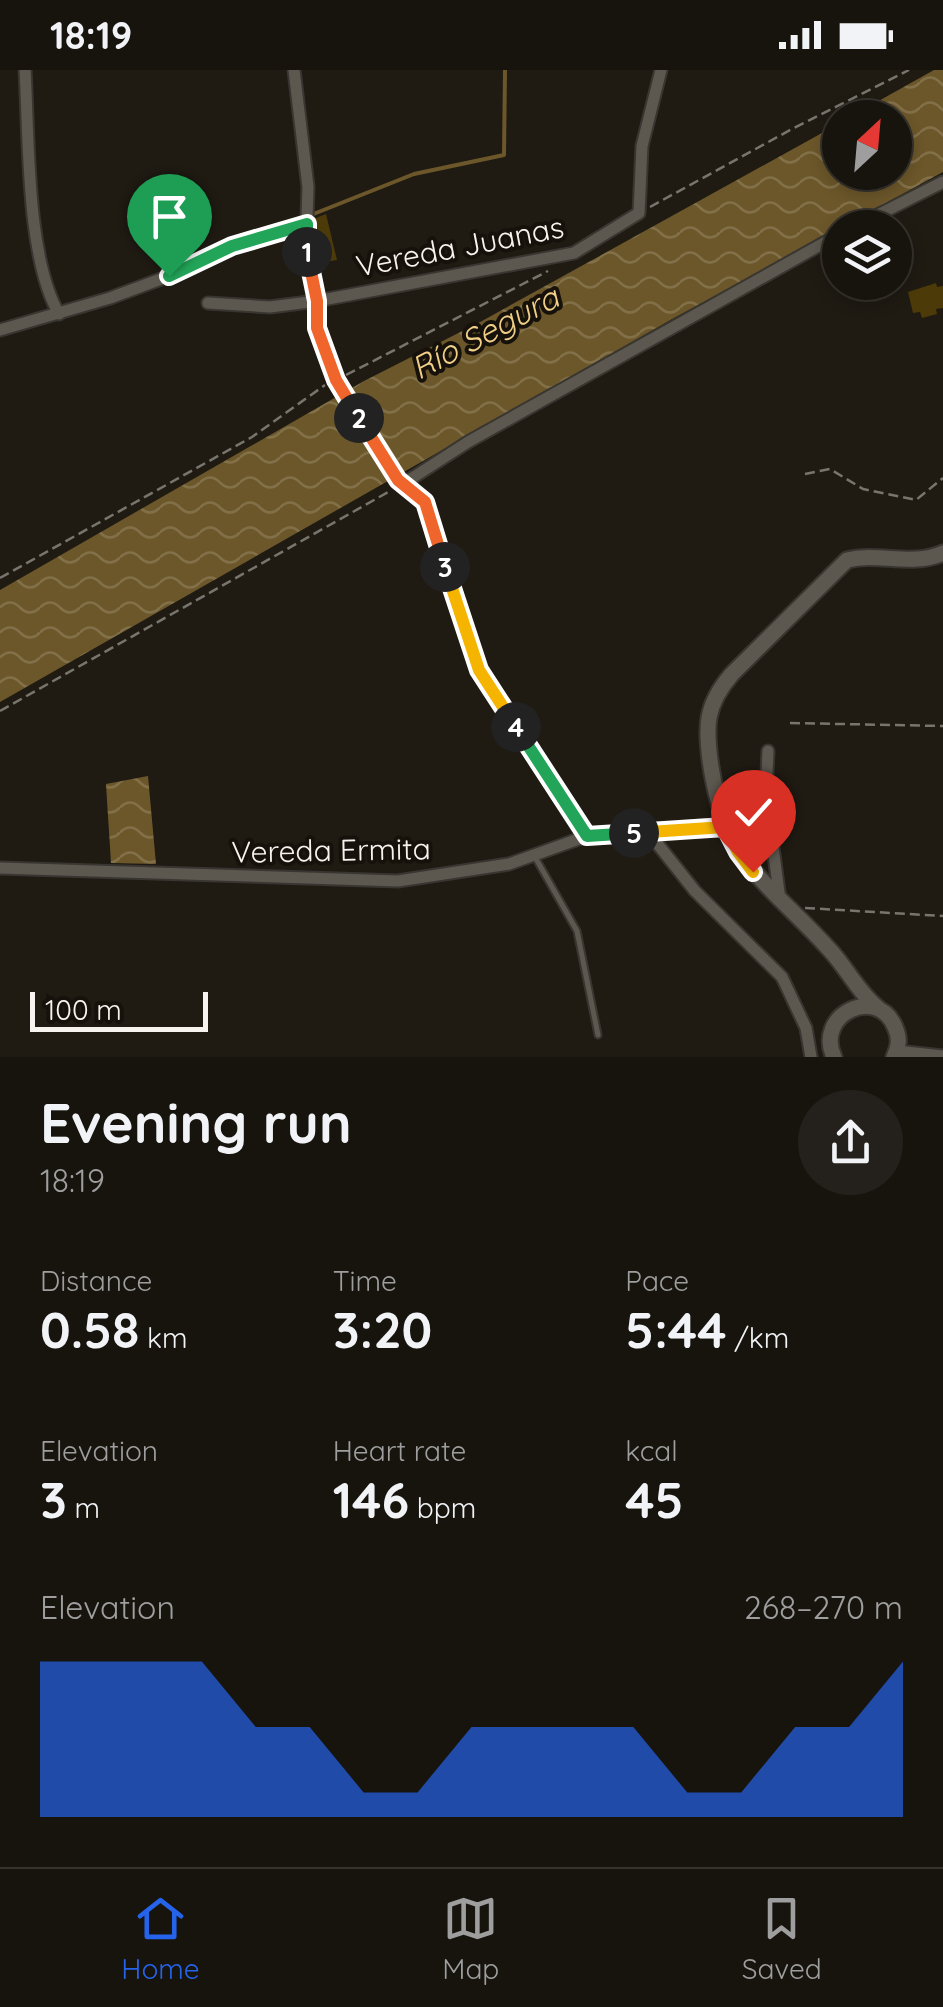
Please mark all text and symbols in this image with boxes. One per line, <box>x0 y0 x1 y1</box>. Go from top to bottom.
text: 18:19 <box>50 11 132 59</box>
north arrow <box>822 100 912 190</box>
map controls <box>822 100 912 300</box>
pin <box>127 174 212 277</box>
icon: arrive <box>142 189 197 244</box>
street label: Vereda Juanas <box>353 207 567 285</box>
button: layers <box>822 210 912 300</box>
pin: 1 <box>282 227 332 277</box>
text: 1 <box>302 234 312 269</box>
water label: Río Segura <box>404 276 567 388</box>
pin: 2 <box>334 393 384 443</box>
text: 2 <box>351 400 367 435</box>
pin: 3 <box>420 542 470 592</box>
text: 3 <box>437 549 453 584</box>
pin: 4 <box>491 702 541 752</box>
text: 4 <box>508 709 524 744</box>
pin <box>711 770 796 873</box>
icon: check <box>726 785 781 840</box>
pin: 5 <box>609 808 659 858</box>
text: 5 <box>626 815 642 850</box>
street label: Vereda Ermita <box>231 829 431 871</box>
scale bar <box>30 987 208 1031</box>
text: 100 m <box>45 992 122 1027</box>
text: Evening run <box>40 1088 352 1157</box>
button: share <box>798 1090 903 1195</box>
text: 18:19 <box>40 1160 105 1200</box>
text: Distance <box>40 1263 152 1298</box>
text: Time <box>333 1263 397 1298</box>
text: Pace <box>625 1263 689 1298</box>
text: 0.58 <box>40 1298 139 1361</box>
text: 3:20 <box>333 1298 432 1361</box>
text: 5:44 <box>625 1298 727 1361</box>
text: km <box>139 1320 188 1355</box>
text: /km <box>727 1320 789 1355</box>
text: Elevation <box>40 1433 158 1468</box>
text: Heart rate <box>333 1433 466 1468</box>
text: kcal <box>625 1433 678 1468</box>
text: 3 <box>40 1468 67 1531</box>
text: 146 <box>333 1468 409 1531</box>
text: 45 <box>625 1468 684 1531</box>
text: m <box>67 1490 100 1525</box>
text: bpm <box>409 1490 476 1525</box>
text: Elevation <box>40 1587 175 1627</box>
text: 268–270 m <box>744 1587 903 1627</box>
tab: Home <box>121 1891 200 1986</box>
tab: Map <box>442 1891 499 1986</box>
tab: Saved <box>742 1891 822 1986</box>

